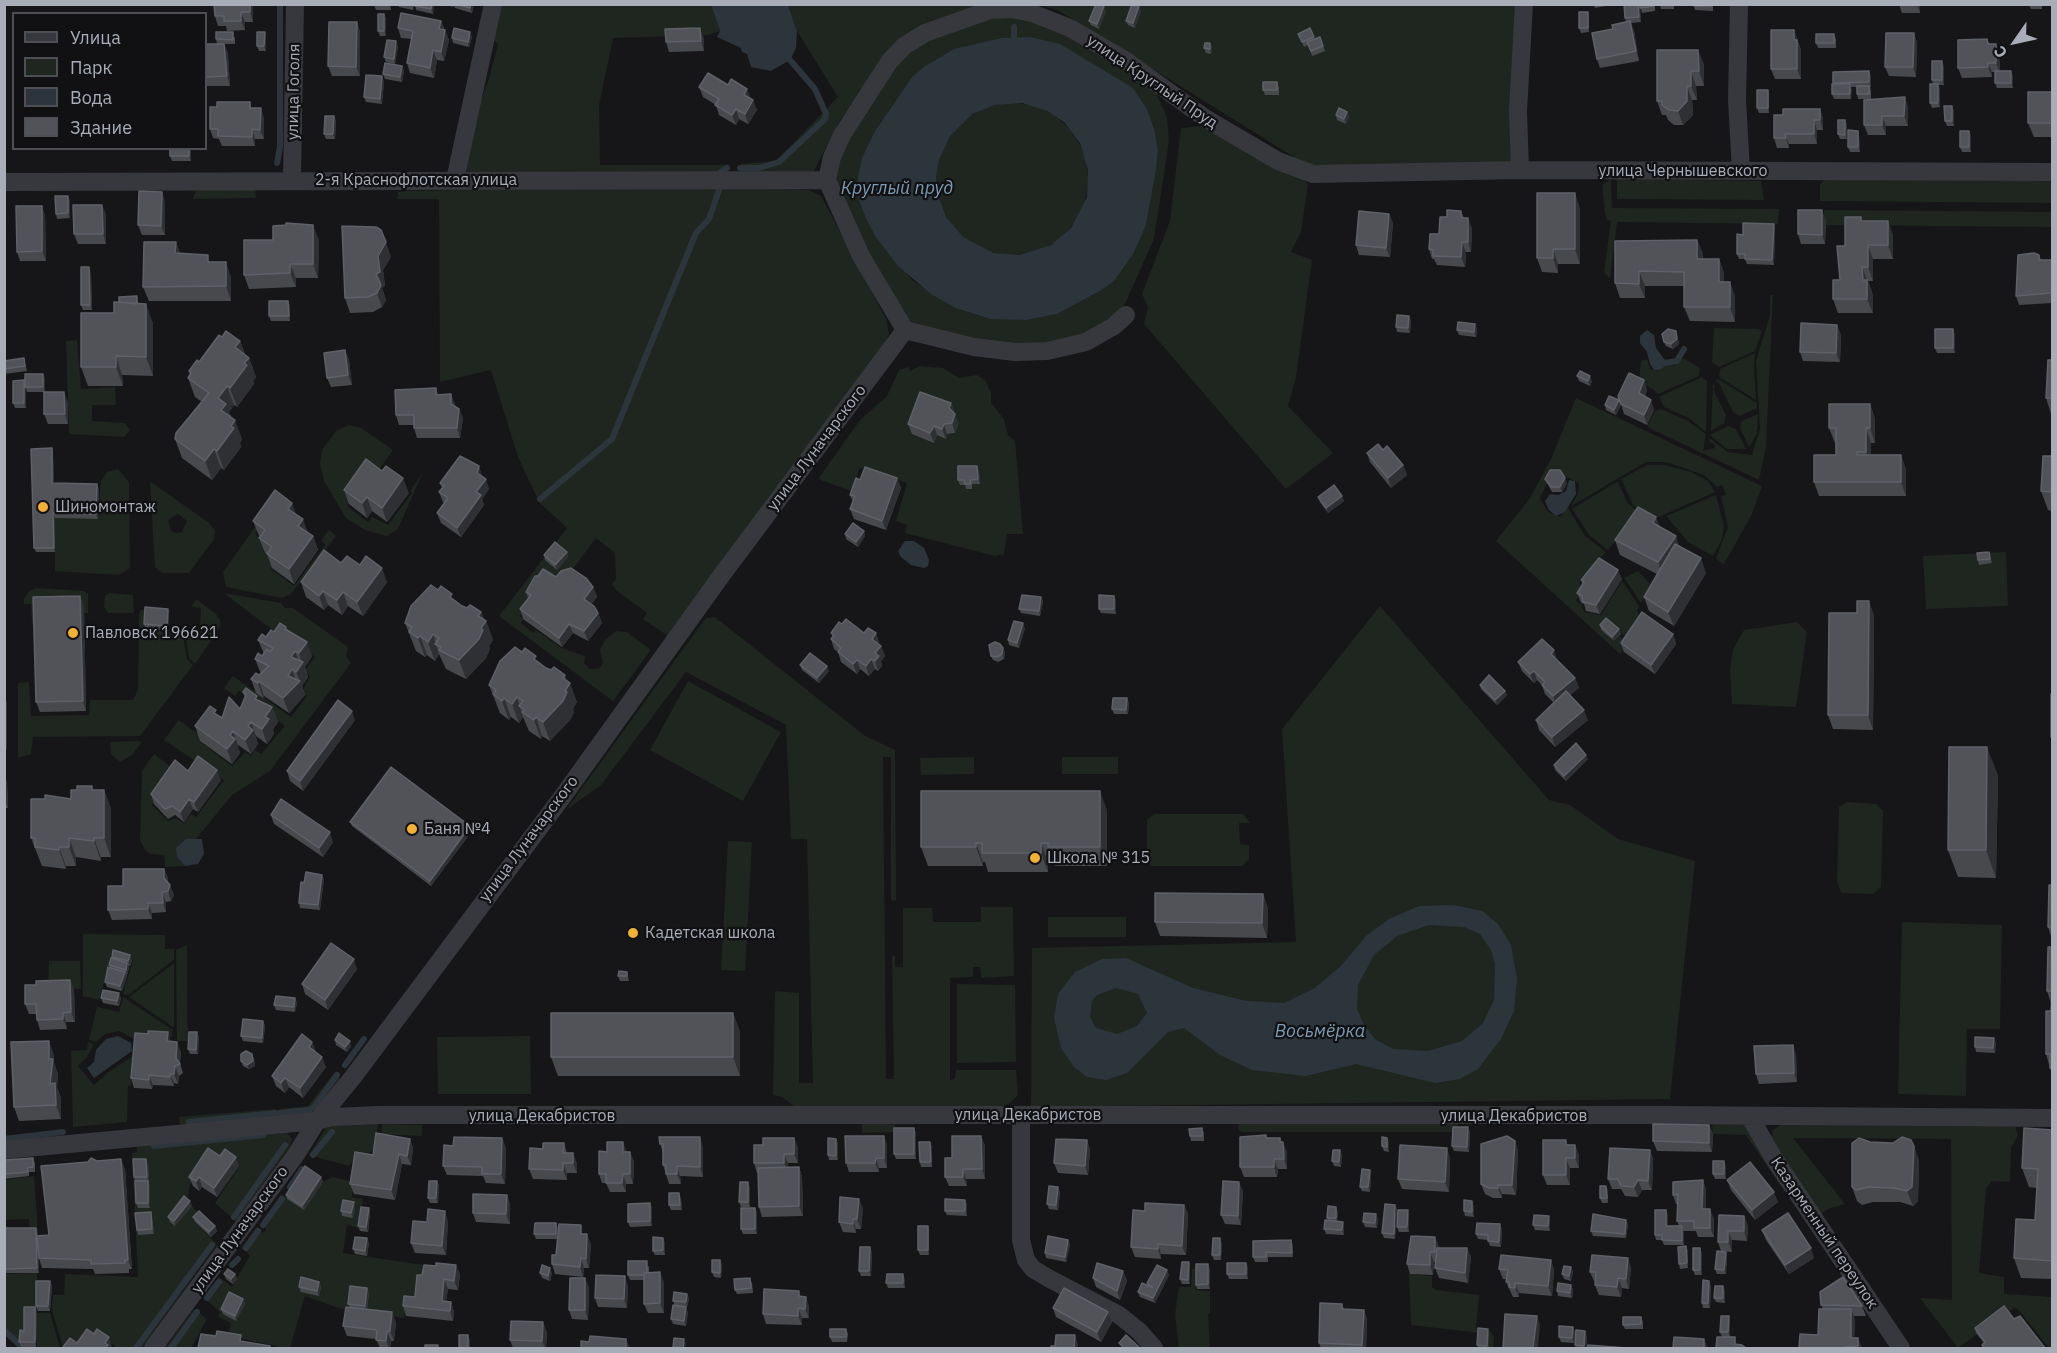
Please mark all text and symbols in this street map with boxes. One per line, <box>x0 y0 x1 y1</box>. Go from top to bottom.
legend <box>12 12 207 150</box>
north arrow <box>1985 12 2045 72</box>
text: Улица <box>70 26 121 49</box>
street label: улица Круглый Пруд <box>1083 31 1221 133</box>
text: С <box>1989 42 2011 62</box>
street label: улица Гоголя <box>284 44 304 140</box>
text: Парк <box>70 56 112 79</box>
text: Вода <box>70 86 112 109</box>
text: Здание <box>70 116 132 139</box>
street label: улица Чернышевского <box>1598 161 1768 181</box>
street label: 2-я Краснофлотская улица <box>315 170 517 190</box>
water label: Круглый пруд <box>841 178 953 200</box>
street label: улица Луначарского <box>763 381 871 515</box>
place label: Шиномонтаж <box>55 497 156 517</box>
marker: Шиномонтаж <box>36 500 50 514</box>
place label: Павловск 196621 <box>85 623 219 643</box>
marker: Павловск 196621 <box>66 626 80 640</box>
street label: улица Луначарского <box>475 772 583 906</box>
place label: Баня №4 <box>424 819 490 839</box>
marker: Баня №4 <box>405 822 419 836</box>
place label: Школа № 315 <box>1047 848 1150 868</box>
marker: Школа № 315 <box>1028 851 1042 865</box>
place label: Кадетская школа <box>645 923 775 943</box>
marker: Кадетская школа <box>626 926 640 940</box>
water label: Восьмёрка <box>1275 1021 1365 1043</box>
street label: улица Декабристов <box>955 1105 1101 1125</box>
street label: улица Декабристов <box>469 1106 615 1126</box>
street label: улица Декабристов <box>1441 1106 1587 1126</box>
street label: Казарменный переулок <box>1766 1154 1882 1312</box>
street label: улица Луначарского <box>187 1163 293 1297</box>

